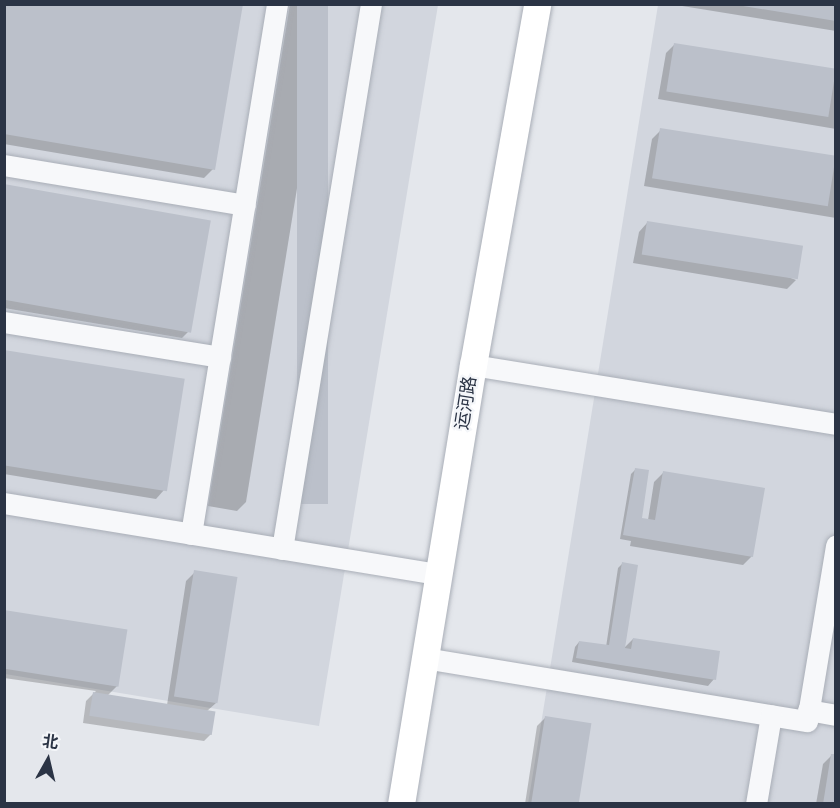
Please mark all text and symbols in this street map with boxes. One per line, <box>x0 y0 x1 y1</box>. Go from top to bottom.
street label: 运河路 <box>451 375 481 431</box>
north arrow <box>18 730 78 790</box>
text: 北 <box>41 731 60 753</box>

